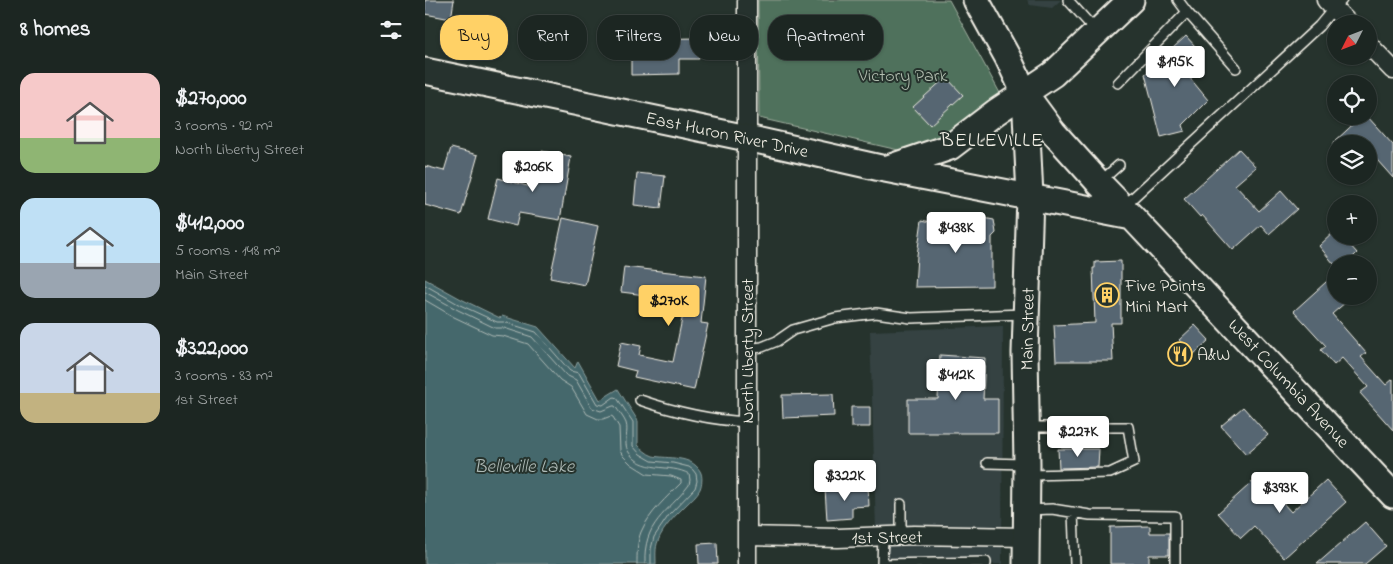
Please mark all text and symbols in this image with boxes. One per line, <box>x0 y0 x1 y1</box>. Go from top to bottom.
text: 8 homes <box>20 15 90 45</box>
chip: Buy <box>440 15 508 60</box>
chip: Rent <box>518 15 587 60</box>
chip: Filters <box>597 15 680 60</box>
chip: New <box>690 15 758 60</box>
chip: Apartment <box>768 15 883 60</box>
north arrow <box>1327 15 1377 65</box>
map controls <box>1327 15 1377 305</box>
icon: filters <box>377 16 405 44</box>
pin: $195K <box>1140 46 1210 88</box>
text: $195K <box>1157 50 1193 74</box>
park label: Victory Park <box>858 64 947 90</box>
button: locate <box>1327 75 1377 125</box>
text: $270,000 <box>175 84 247 114</box>
icon: home <box>60 93 120 153</box>
street label: East Huron River Drive <box>643 106 811 166</box>
text: 3 rooms · 92 m² <box>175 114 273 138</box>
district label: BELLEVILLE <box>939 127 1044 156</box>
button: layers <box>1327 135 1377 185</box>
text: North Liberty Street <box>175 138 304 162</box>
pin: $206K <box>498 150 568 193</box>
text: $206K <box>513 155 553 179</box>
button: + <box>1327 195 1377 245</box>
text: $412,000 <box>175 209 244 239</box>
pin: $438K <box>921 212 991 254</box>
text: $438K <box>938 216 974 240</box>
icon: home <box>60 218 120 278</box>
text: 5 rooms · 148 m² <box>175 239 281 263</box>
button: − <box>1327 255 1377 305</box>
text: Main Street <box>175 263 248 287</box>
place label: Five Points Mini Mart <box>1124 274 1206 321</box>
street label: North Liberty Street <box>736 278 762 424</box>
building icon: Five Points Mini Mart <box>1094 282 1120 308</box>
pin: $270K <box>634 284 704 327</box>
street label: Main Street <box>1015 288 1043 371</box>
text: $270K <box>650 289 688 313</box>
street label: West Columbia Avenue <box>1221 314 1355 456</box>
text: $322,000 <box>175 334 248 364</box>
restaurant icon: A&W <box>1167 341 1193 367</box>
icon: home <box>60 343 120 403</box>
place label: A&W <box>1197 343 1230 369</box>
pin: $412K <box>921 358 991 401</box>
text: $412K <box>937 363 975 387</box>
text: 3 rooms · 83 m² <box>175 364 273 388</box>
text: 1st Street <box>175 388 238 412</box>
pin: $227K <box>1043 416 1113 458</box>
text: $227K <box>1058 420 1098 444</box>
water label: Belleville Lake <box>474 454 576 481</box>
pin: $322K <box>810 460 880 502</box>
text: $322K <box>825 464 865 488</box>
pin: $393K <box>1245 472 1315 514</box>
text: $393K <box>1262 476 1298 500</box>
street label: 1st Street <box>851 525 923 553</box>

